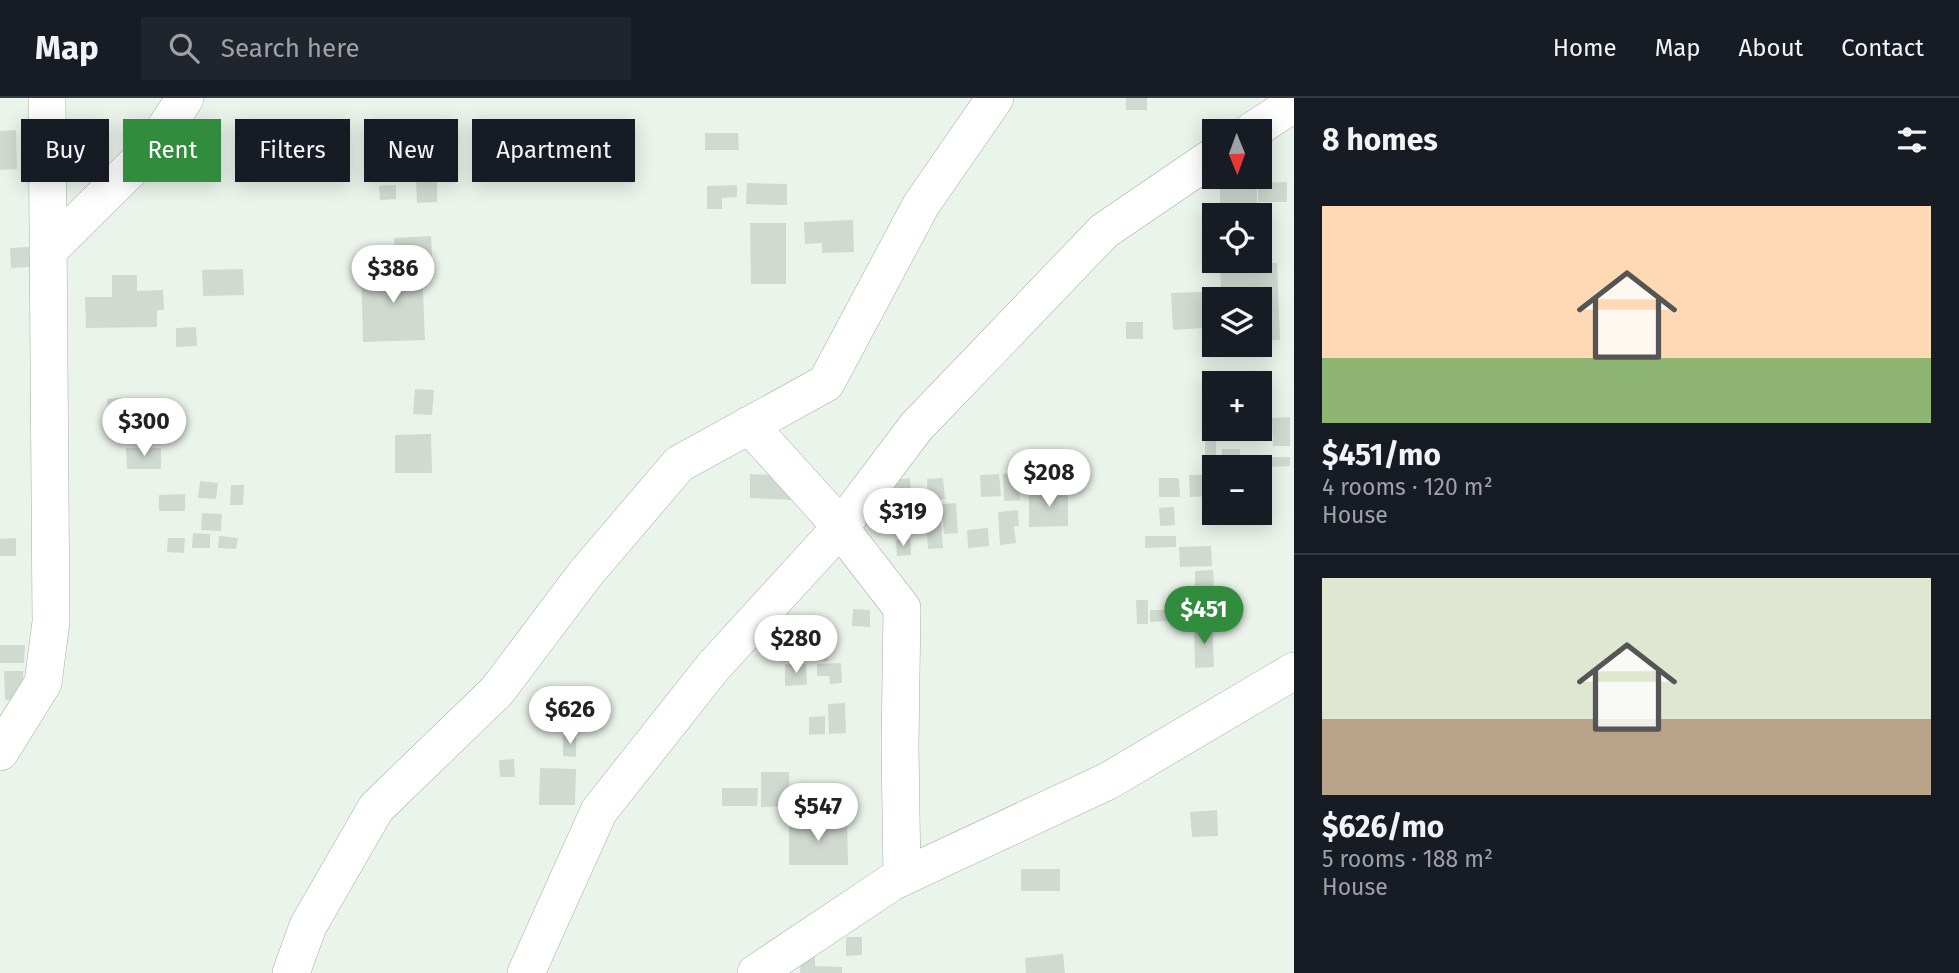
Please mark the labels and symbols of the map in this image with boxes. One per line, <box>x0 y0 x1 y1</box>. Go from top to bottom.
north arrow <box>1202 119 1272 189</box>
pin: $386 <box>352 246 434 305</box>
pin: $300 <box>103 398 185 458</box>
pin: $208 <box>1008 450 1090 509</box>
pin: $319 <box>862 489 944 548</box>
pin: $451 <box>1163 587 1245 646</box>
pin: $280 <box>755 616 837 675</box>
pin: $626 <box>529 686 611 746</box>
pin: $547 <box>777 784 859 843</box>

